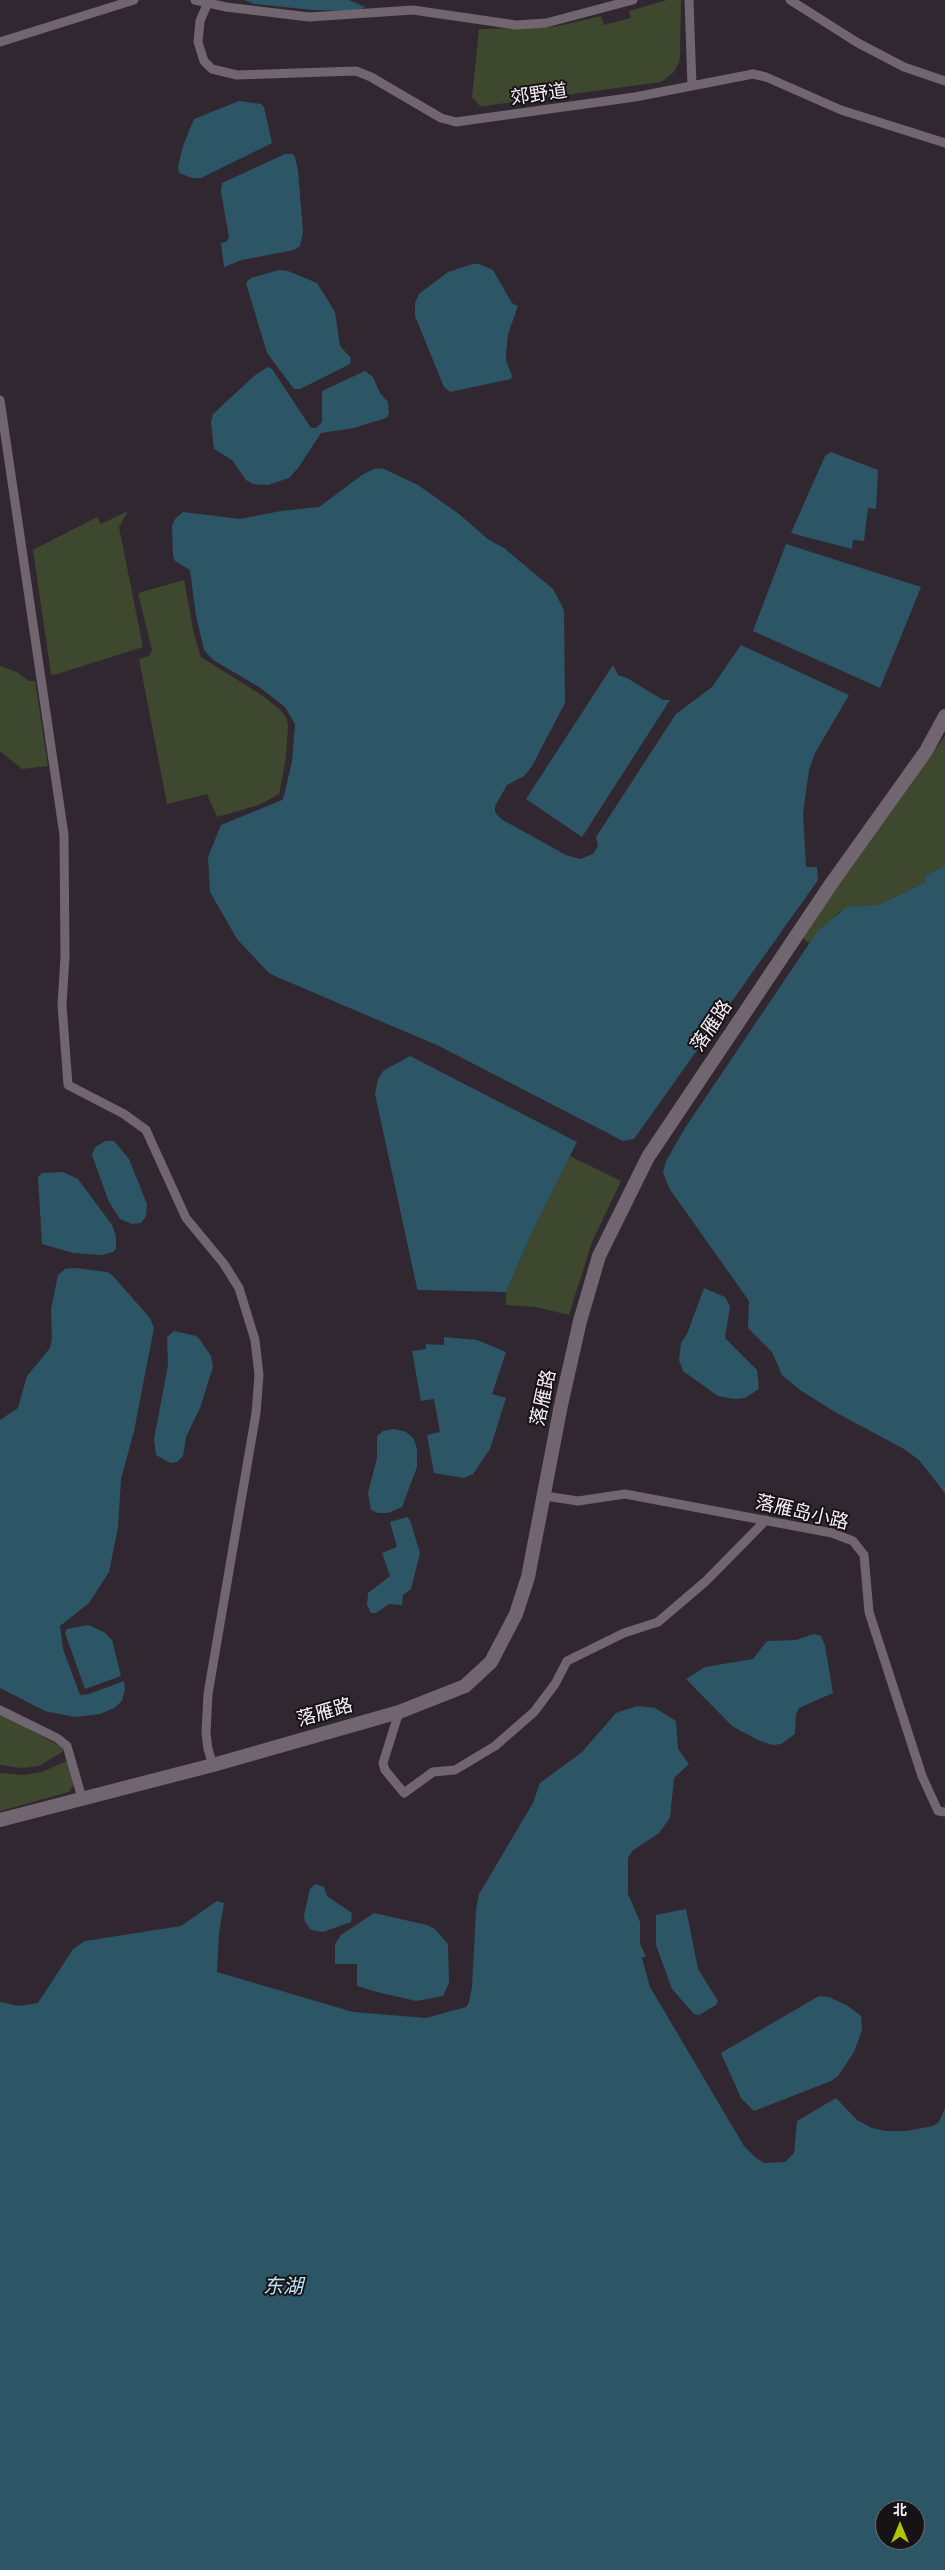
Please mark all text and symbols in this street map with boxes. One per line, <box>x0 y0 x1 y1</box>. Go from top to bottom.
street label: 郊野道 <box>509 80 569 110</box>
street label: 落雁路 <box>687 996 737 1056</box>
street label: 落雁路 <box>527 1368 561 1428</box>
street label: 落雁岛小路 <box>753 1491 851 1535</box>
street label: 落雁路 <box>294 1694 356 1732</box>
water label: 东湖 <box>263 2275 303 2299</box>
north arrow <box>875 2500 925 2550</box>
text: 北 <box>893 2502 907 2519</box>

